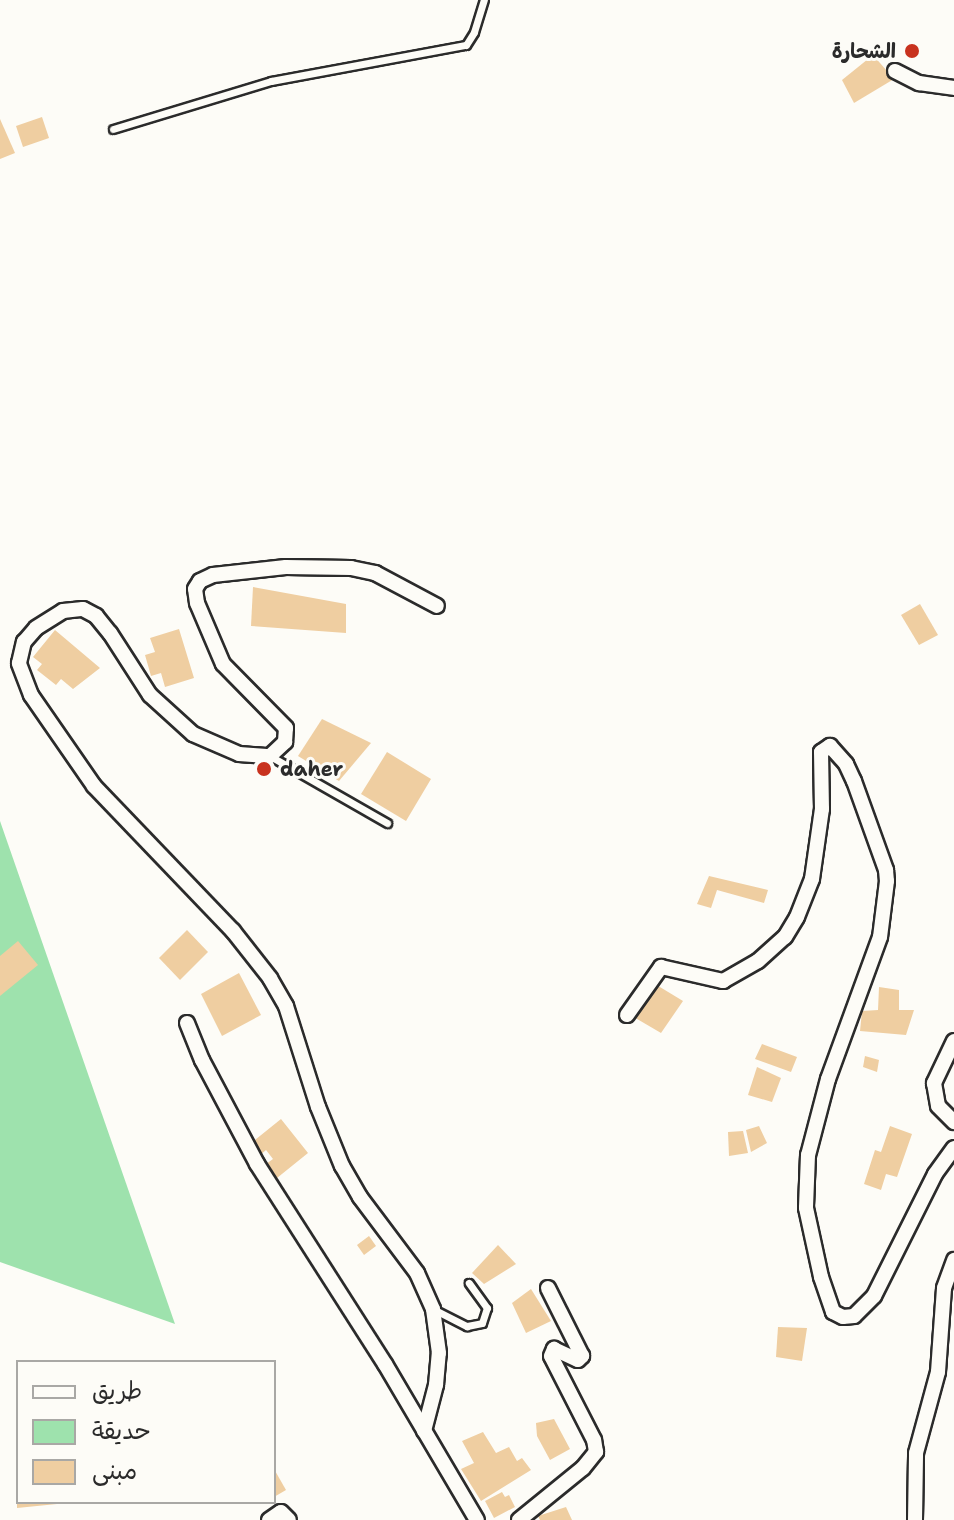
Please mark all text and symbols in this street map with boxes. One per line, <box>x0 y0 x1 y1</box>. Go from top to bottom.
place label: الشحارة <box>832 39 896 63</box>
marker: الشحارة <box>903 42 921 60</box>
place label: daher <box>280 757 343 781</box>
marker: daher <box>255 760 273 778</box>
legend <box>16 1360 276 1504</box>
text: طريق <box>92 1375 142 1407</box>
text: حديقة <box>92 1415 151 1447</box>
text: مبنى <box>92 1455 137 1487</box>

